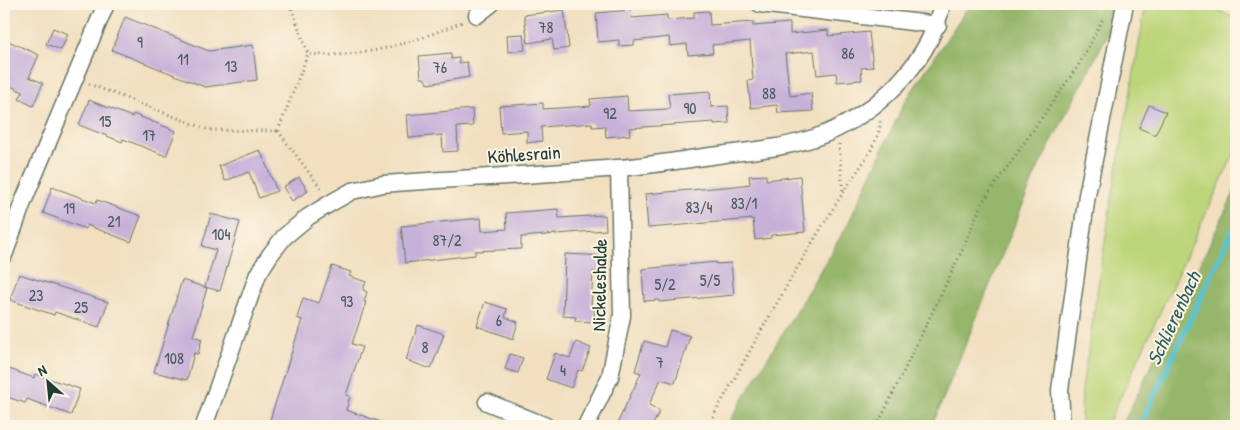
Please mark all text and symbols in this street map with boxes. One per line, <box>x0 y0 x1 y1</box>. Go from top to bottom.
house number: 78 <box>539 16 553 38</box>
house number: 9 <box>137 31 143 53</box>
house number: 86 <box>841 42 855 64</box>
house number: 11 <box>177 48 189 70</box>
house number: 13 <box>225 55 237 77</box>
house number: 76 <box>433 56 447 78</box>
house number: 88 <box>762 82 776 104</box>
house number: 90 <box>683 97 697 119</box>
house number: 92 <box>603 102 617 124</box>
house number: 15 <box>99 110 112 132</box>
house number: 17 <box>142 124 156 146</box>
street label: Köhlesrain <box>487 138 561 170</box>
house number: 83/1 <box>731 192 758 214</box>
house number: 83/4 <box>686 196 712 218</box>
house number: 19 <box>63 197 75 219</box>
house number: 21 <box>107 210 121 232</box>
house number: 104 <box>212 223 230 245</box>
house number: 87/2 <box>432 229 462 251</box>
street label: Nickeleshalde <box>585 238 613 332</box>
water label: Schlierenbach <box>1140 266 1207 369</box>
house number: 5/5 <box>700 269 720 291</box>
house number: 5/2 <box>654 273 676 295</box>
house number: 23 <box>29 284 43 306</box>
house number: 93 <box>340 290 354 312</box>
house number: 25 <box>74 296 88 318</box>
house number: 6 <box>496 309 502 331</box>
house number: 8 <box>422 336 429 358</box>
house number: 108 <box>164 347 184 369</box>
house number: 7 <box>656 351 664 373</box>
north arrow <box>22 358 72 408</box>
house number: 4 <box>560 359 566 381</box>
text: N <box>34 360 50 380</box>

